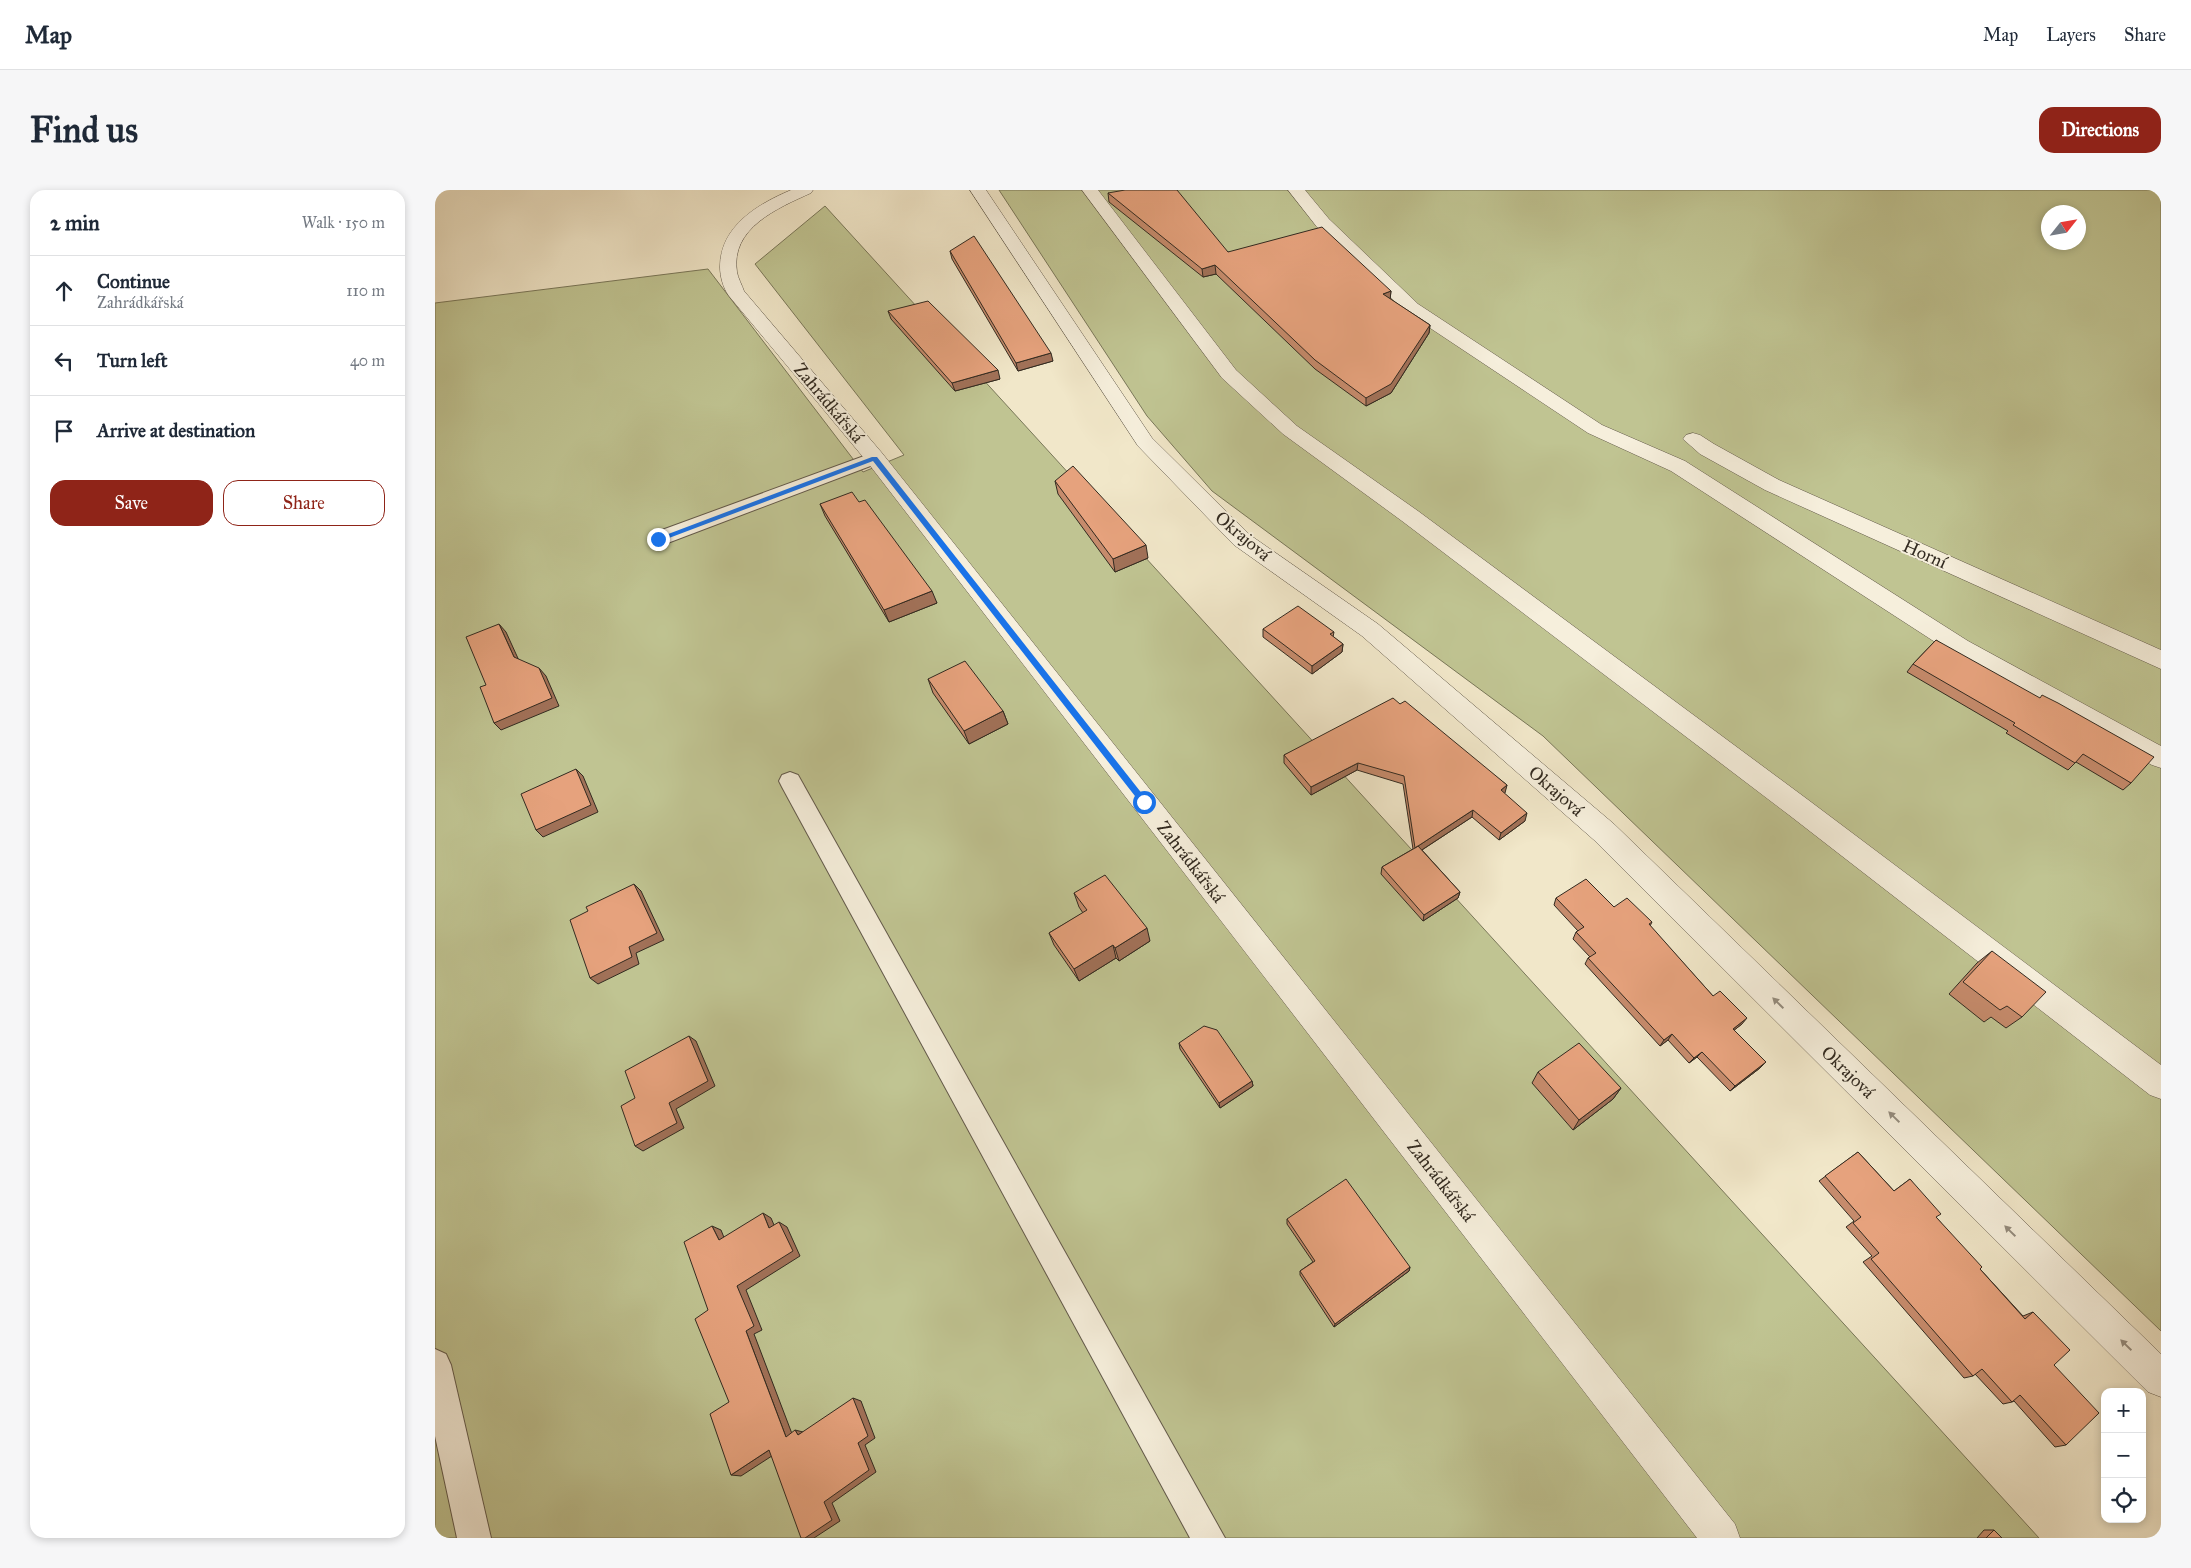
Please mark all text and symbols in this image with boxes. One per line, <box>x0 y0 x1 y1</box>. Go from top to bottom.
text: Map <box>25 20 72 50</box>
text: Map <box>1983 24 2018 46</box>
text: Layers <box>2046 24 2096 46</box>
text: Share <box>2124 24 2166 46</box>
button: Directions <box>2039 107 2161 153</box>
text: Find us <box>30 109 138 152</box>
north arrow <box>2041 205 2086 250</box>
text: 2 min <box>50 210 100 236</box>
text: Walk · 150 m <box>302 213 385 232</box>
text: Continue <box>97 270 170 293</box>
icon: ahead <box>50 277 78 305</box>
text: 110 m <box>346 281 385 300</box>
text: Zahrádkářská <box>97 293 184 312</box>
icon: left <box>50 347 78 375</box>
text: Turn left <box>97 349 167 372</box>
text: 40 m <box>350 351 385 370</box>
street label: Zahrádkářská <box>789 359 869 448</box>
icon: arrive <box>50 417 78 445</box>
text: Arrive at destination <box>97 419 255 442</box>
button: Save <box>50 480 213 526</box>
button: Share <box>223 480 385 526</box>
street label: Okrajová <box>1211 506 1276 566</box>
route end <box>647 528 670 551</box>
street label: Horní <box>1900 535 1951 574</box>
street label: Okrajová <box>1524 761 1588 821</box>
route start <box>1133 791 1156 814</box>
street label: Zahrádkářská <box>1152 817 1230 907</box>
one-way arrow <box>1772 997 1784 1009</box>
street label: Okrajová <box>1817 1041 1880 1103</box>
one-way arrow <box>1888 1111 1900 1123</box>
street label: Zahrádkářská <box>1402 1136 1480 1226</box>
one-way arrow <box>2004 1225 2016 1237</box>
one-way arrow <box>2120 1339 2132 1351</box>
map controls <box>2101 1388 2146 1523</box>
button: + <box>2101 1388 2146 1433</box>
button: − <box>2101 1433 2146 1478</box>
button: locate <box>2101 1478 2146 1523</box>

